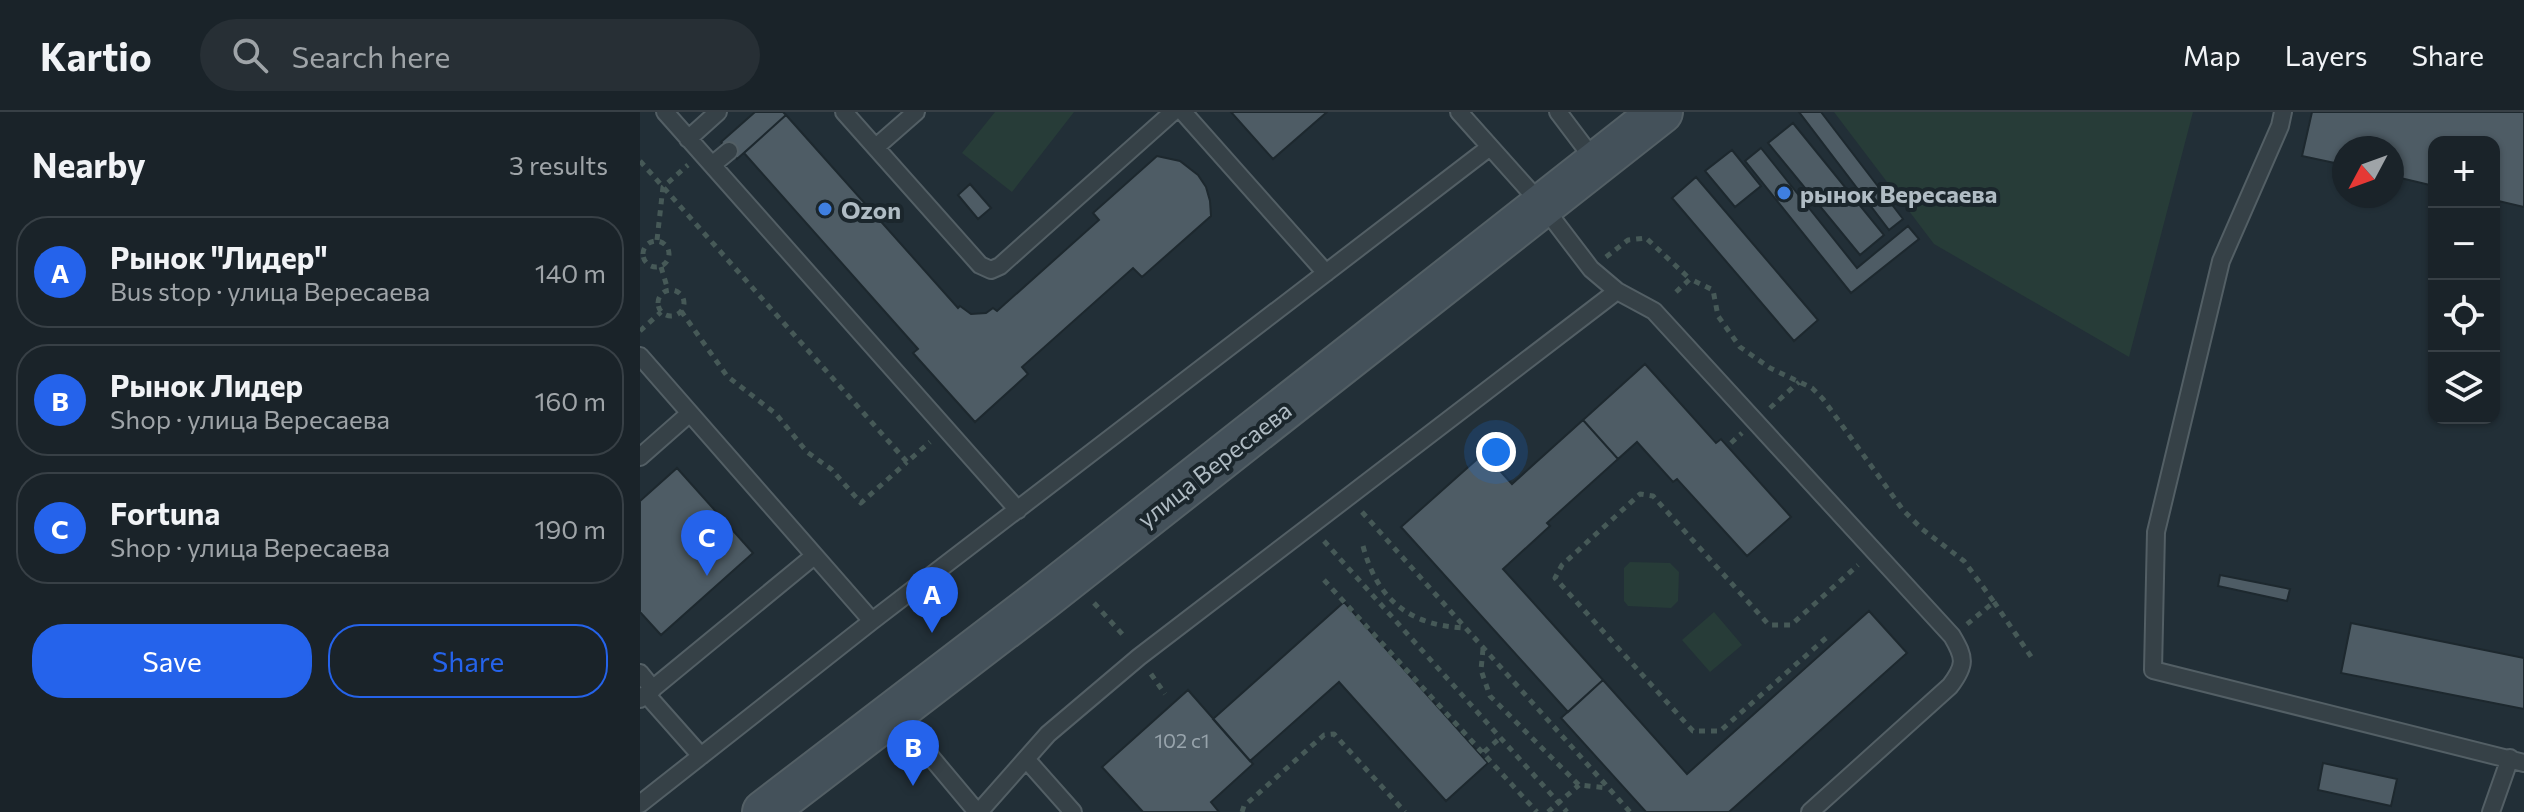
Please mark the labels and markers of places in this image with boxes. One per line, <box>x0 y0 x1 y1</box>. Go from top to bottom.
place label: рынок Вересаева <box>1800 179 1997 208</box>
marker: рынок Вересаева <box>1775 184 1793 202</box>
place label: Ozon <box>841 195 901 224</box>
marker: Ozon <box>816 200 834 218</box>
pin: C <box>681 510 733 576</box>
pin: A <box>906 567 958 633</box>
pin: B <box>887 720 939 786</box>

